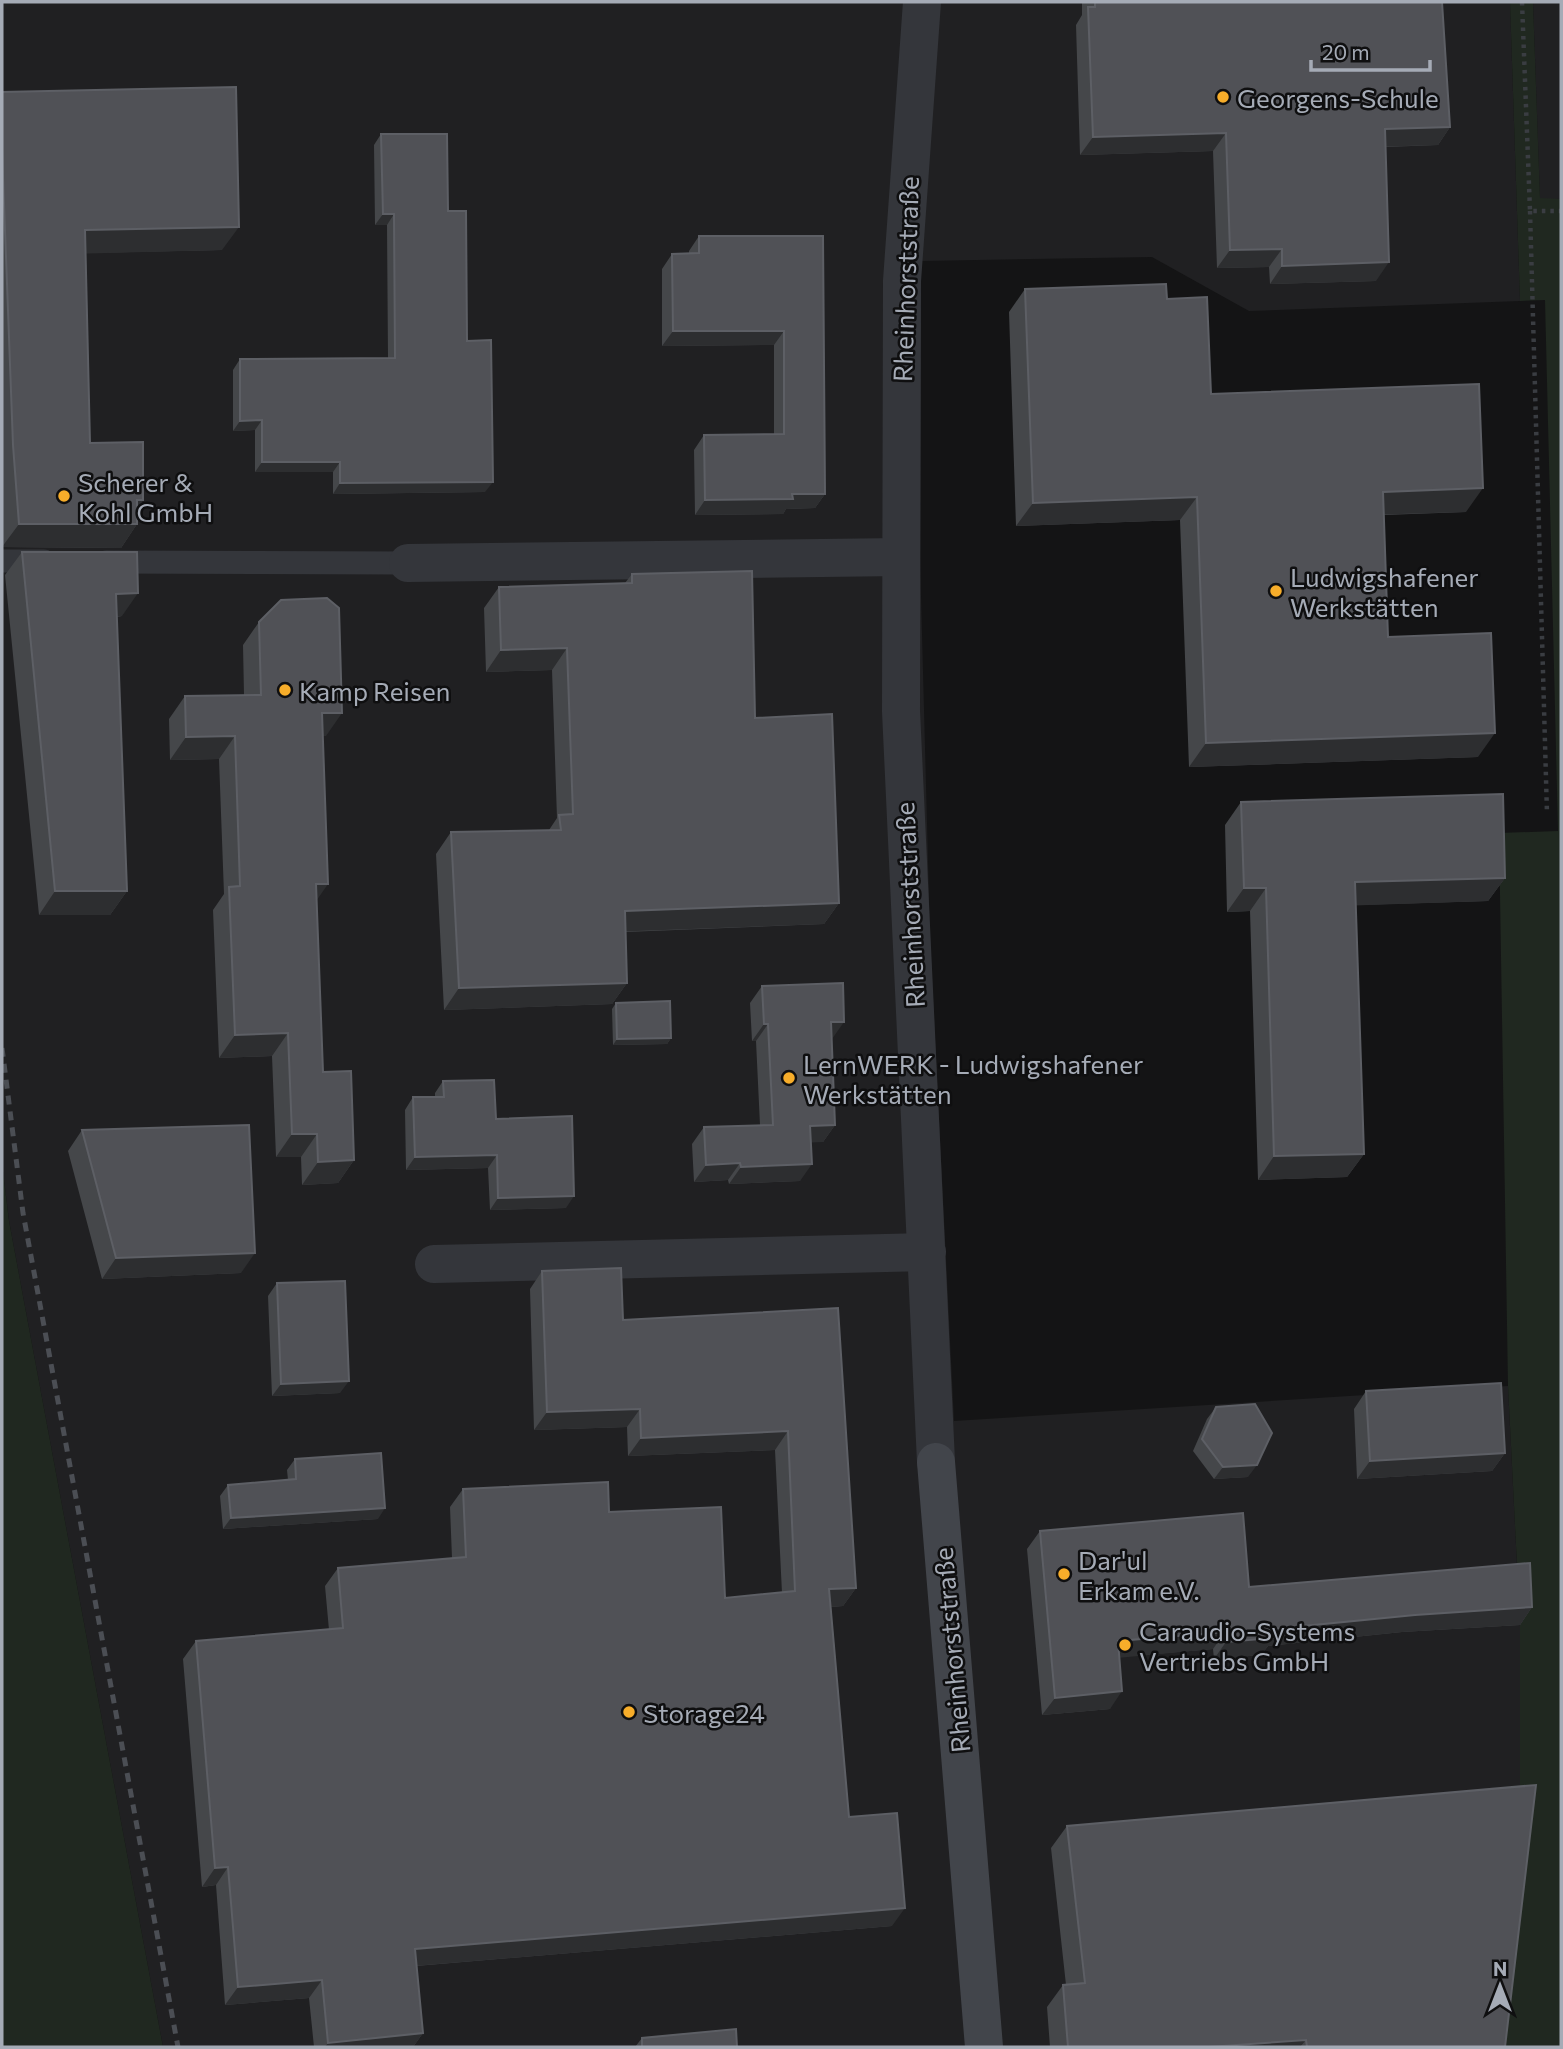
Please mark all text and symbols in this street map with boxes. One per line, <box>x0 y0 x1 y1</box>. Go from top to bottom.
scale bar <box>1311 28 1430 72</box>
text: 20 m <box>1322 39 1370 64</box>
place label: Georgens-Schule <box>1237 82 1439 113</box>
marker: Georgens-Schule <box>1215 89 1231 105</box>
street label: Rheinhorststraße <box>886 176 924 382</box>
place label: Scherer & Kohl GmbH <box>78 466 213 527</box>
marker: Scherer & Kohl GmbH <box>56 488 72 504</box>
place label: Ludwigshafener Werkstätten <box>1290 561 1479 622</box>
marker: Ludwigshafener Werkstätten <box>1268 583 1284 599</box>
place label: Kamp Reisen <box>299 675 451 706</box>
marker: Kamp Reisen <box>277 682 293 698</box>
street label: Rheinhorststraße <box>888 801 930 1009</box>
place label: LernWERK - Ludwigshafener Werkstätten <box>803 1048 1143 1109</box>
marker: LernWERK - Ludwigshafener Werkstätten <box>781 1070 797 1086</box>
place label: Dar'ul Erkam e.V. <box>1078 1544 1200 1605</box>
street label: Rheinhorststraße <box>927 1546 975 1754</box>
marker: Dar'ul Erkam e.V. <box>1056 1566 1072 1582</box>
place label: Caraudio-Systems Vertriebs GmbH <box>1139 1615 1355 1676</box>
marker: Caraudio-Systems Vertriebs GmbH <box>1117 1637 1133 1653</box>
place label: Storage24 <box>643 1697 765 1728</box>
marker: Storage24 <box>621 1704 637 1720</box>
north arrow <box>1465 1951 1535 2021</box>
text: N <box>1493 1957 1507 1980</box>

